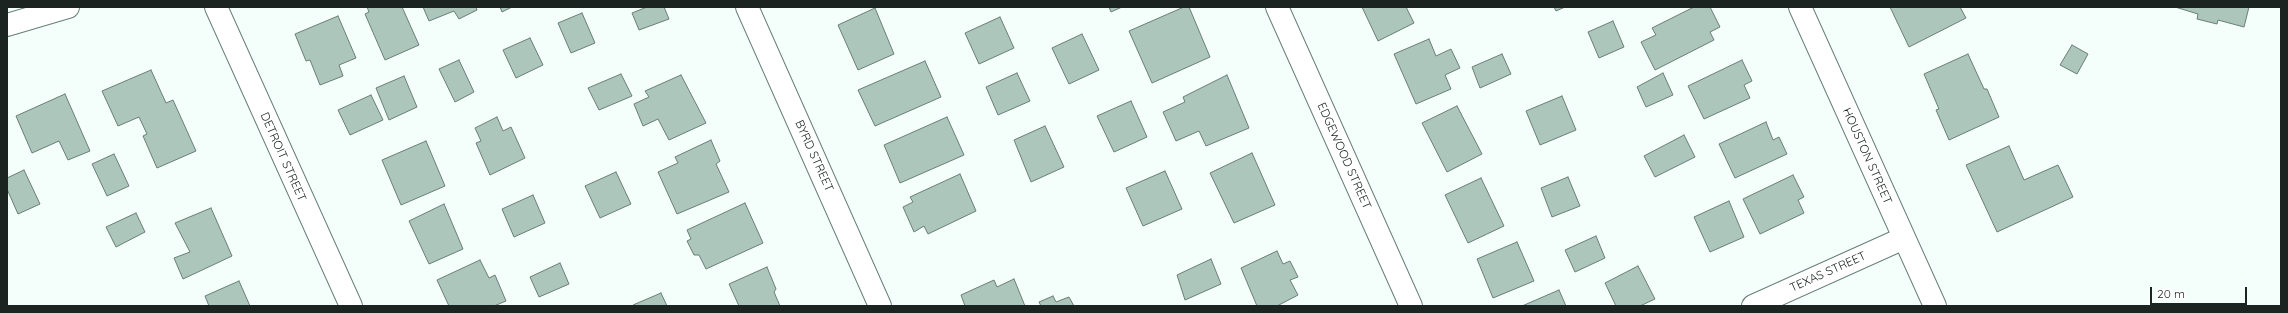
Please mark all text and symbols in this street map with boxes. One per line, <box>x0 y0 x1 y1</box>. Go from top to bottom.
street label: EDGEWOOD STREET <box>1314 100 1374 212</box>
street label: HOUSTON STREET <box>1839 106 1895 206</box>
street label: DETROIT STREET <box>257 110 309 204</box>
street label: BYRD STREET <box>792 118 836 194</box>
street label: TEXAS STREET <box>1788 249 1868 295</box>
scale bar <box>2152 279 2249 305</box>
text: 20 m <box>2157 286 2185 301</box>

